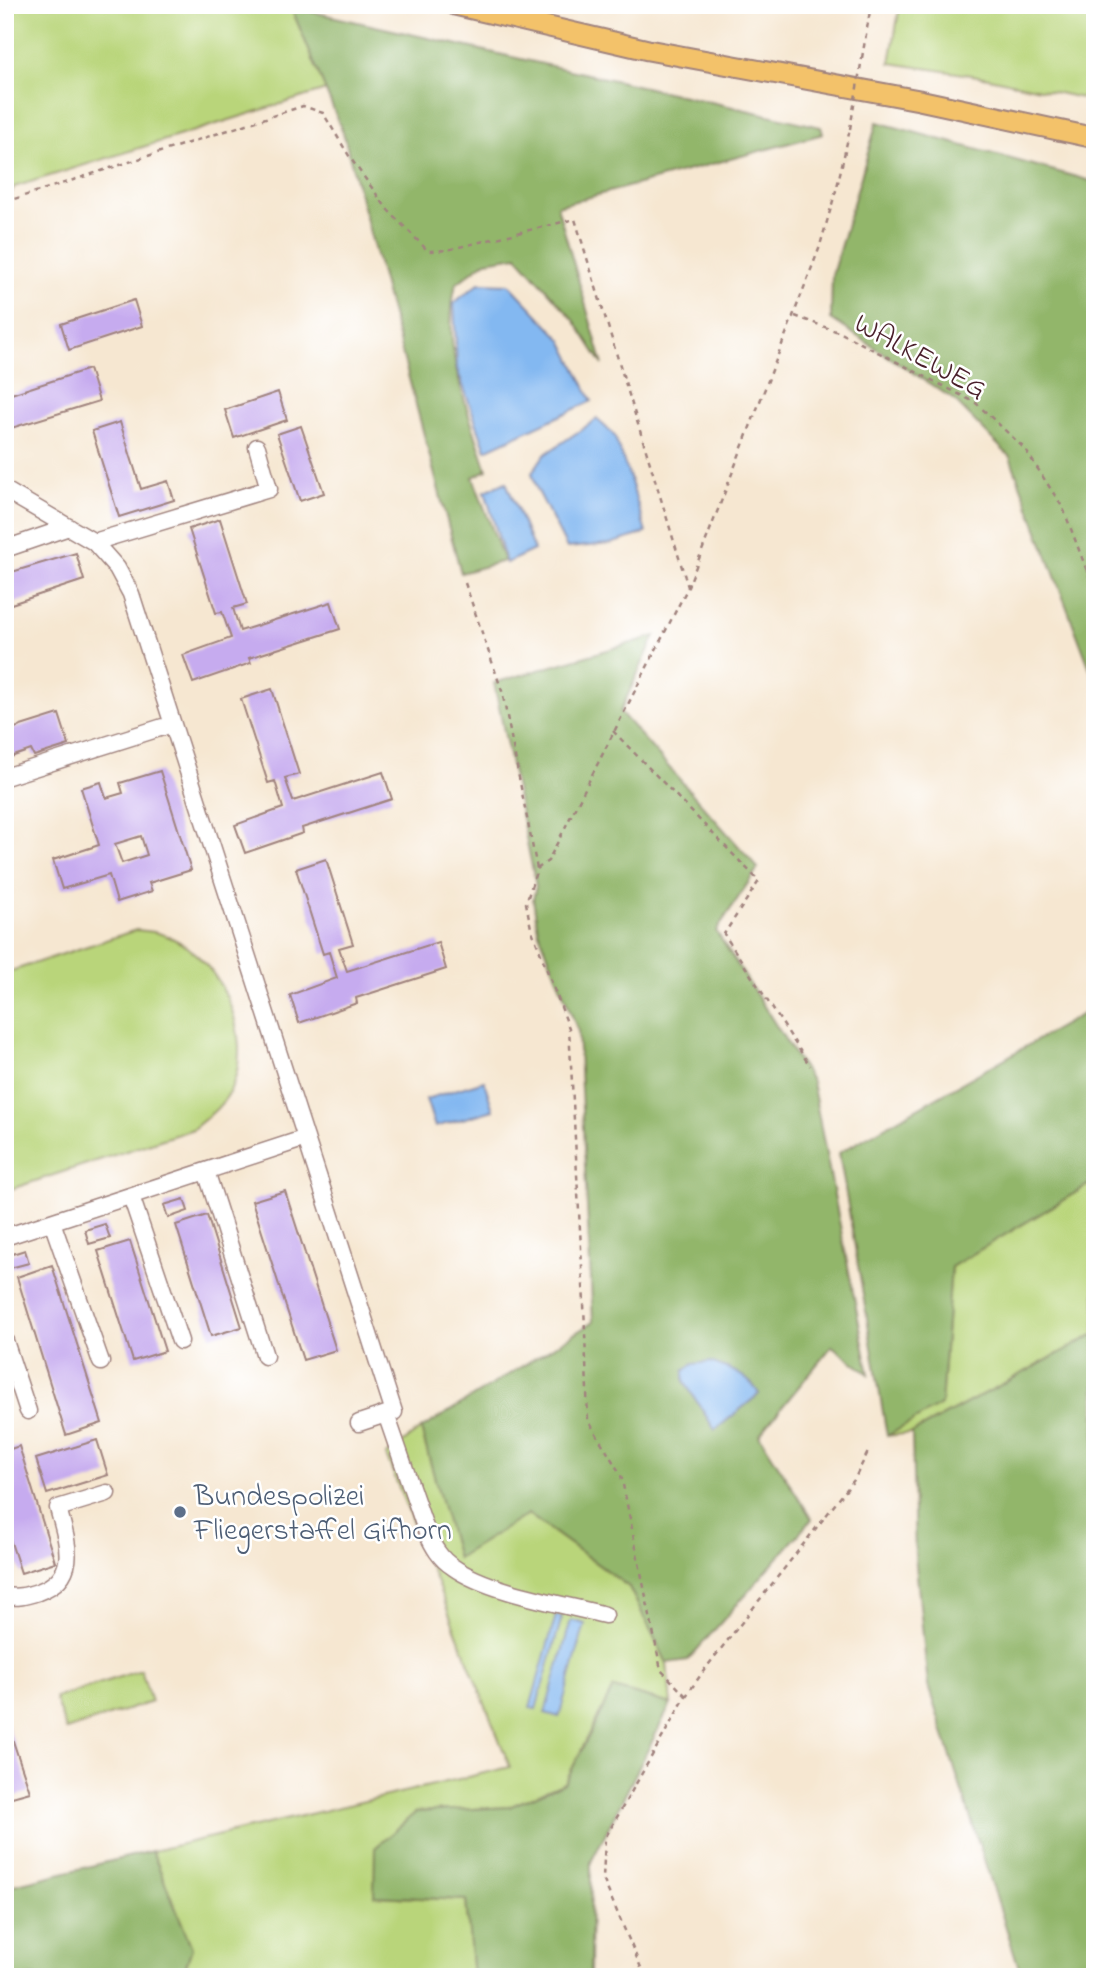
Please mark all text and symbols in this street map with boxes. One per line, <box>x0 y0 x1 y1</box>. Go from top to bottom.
street label: WALKEWEG <box>845 303 994 412</box>
place label: Bundespolizei Fliegerstaffel Gifhorn <box>193 1476 452 1554</box>
marker: Bundespolizei Fliegerstaffel Gifhorn <box>172 1504 188 1520</box>

